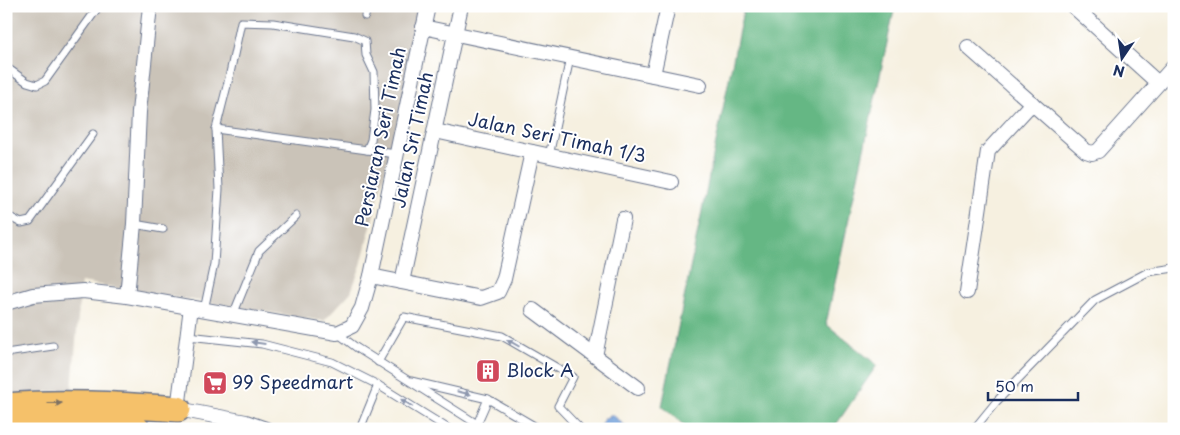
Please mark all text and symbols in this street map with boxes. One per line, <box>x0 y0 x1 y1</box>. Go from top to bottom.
north arrow <box>1098 32 1148 82</box>
street label: Persiaran Seri Timah <box>347 44 412 229</box>
text: N <box>1111 60 1127 83</box>
street label: Jalan Sri Timah <box>384 69 439 210</box>
street label: Jalan Seri Timah 1/3 <box>466 104 649 169</box>
one-way arrow <box>249 339 265 347</box>
one-way arrow <box>507 339 520 348</box>
place label: Block A <box>506 356 574 383</box>
building icon: Block A <box>475 358 501 384</box>
place label: 99 Speedmart <box>232 368 353 395</box>
supermarket icon: 99 Speedmart <box>202 370 228 396</box>
scale bar <box>988 370 1078 402</box>
text: 50 m <box>995 374 1034 397</box>
one-way arrow <box>457 389 472 397</box>
one-way arrow <box>401 398 414 408</box>
one-way arrow <box>47 399 63 407</box>

